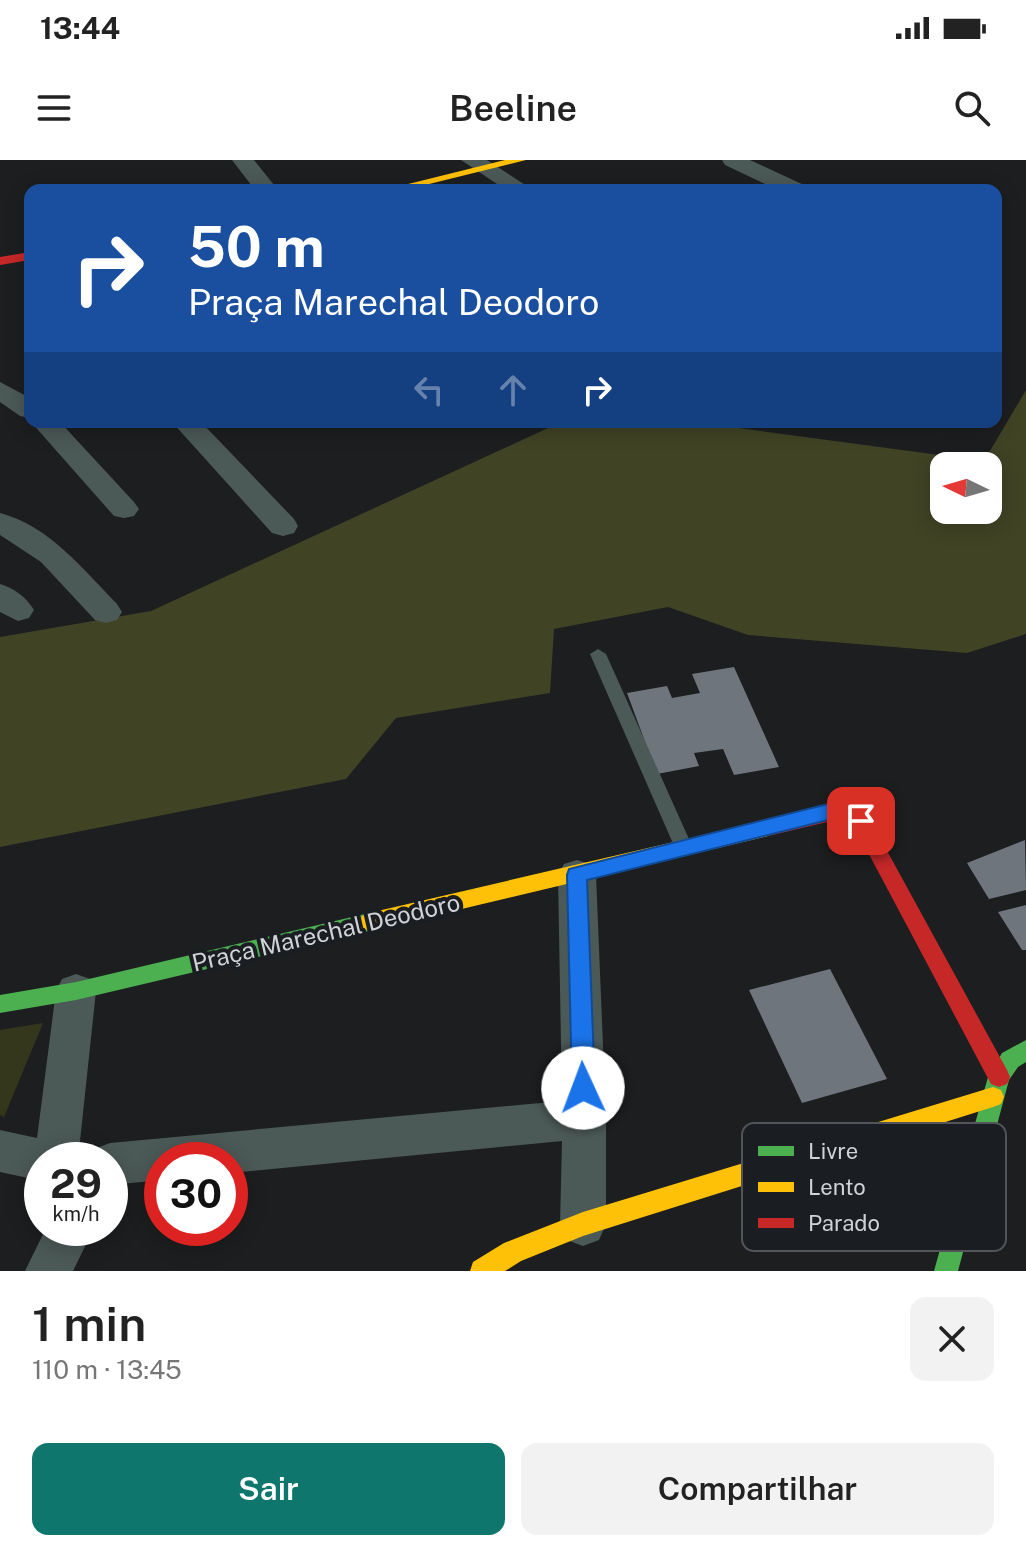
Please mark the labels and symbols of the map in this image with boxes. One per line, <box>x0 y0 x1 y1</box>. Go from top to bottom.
north arrow <box>930 452 1002 524</box>
pin <box>827 787 895 855</box>
street label: Praça Marechal Deodoro <box>189 888 463 977</box>
position arrow <box>541 1046 625 1130</box>
legend <box>742 1123 1006 1251</box>
text: Livre <box>808 1138 858 1164</box>
speed limit sign: 30 <box>144 1142 248 1246</box>
text: Lento <box>808 1174 866 1200</box>
text: Parado <box>808 1210 880 1236</box>

